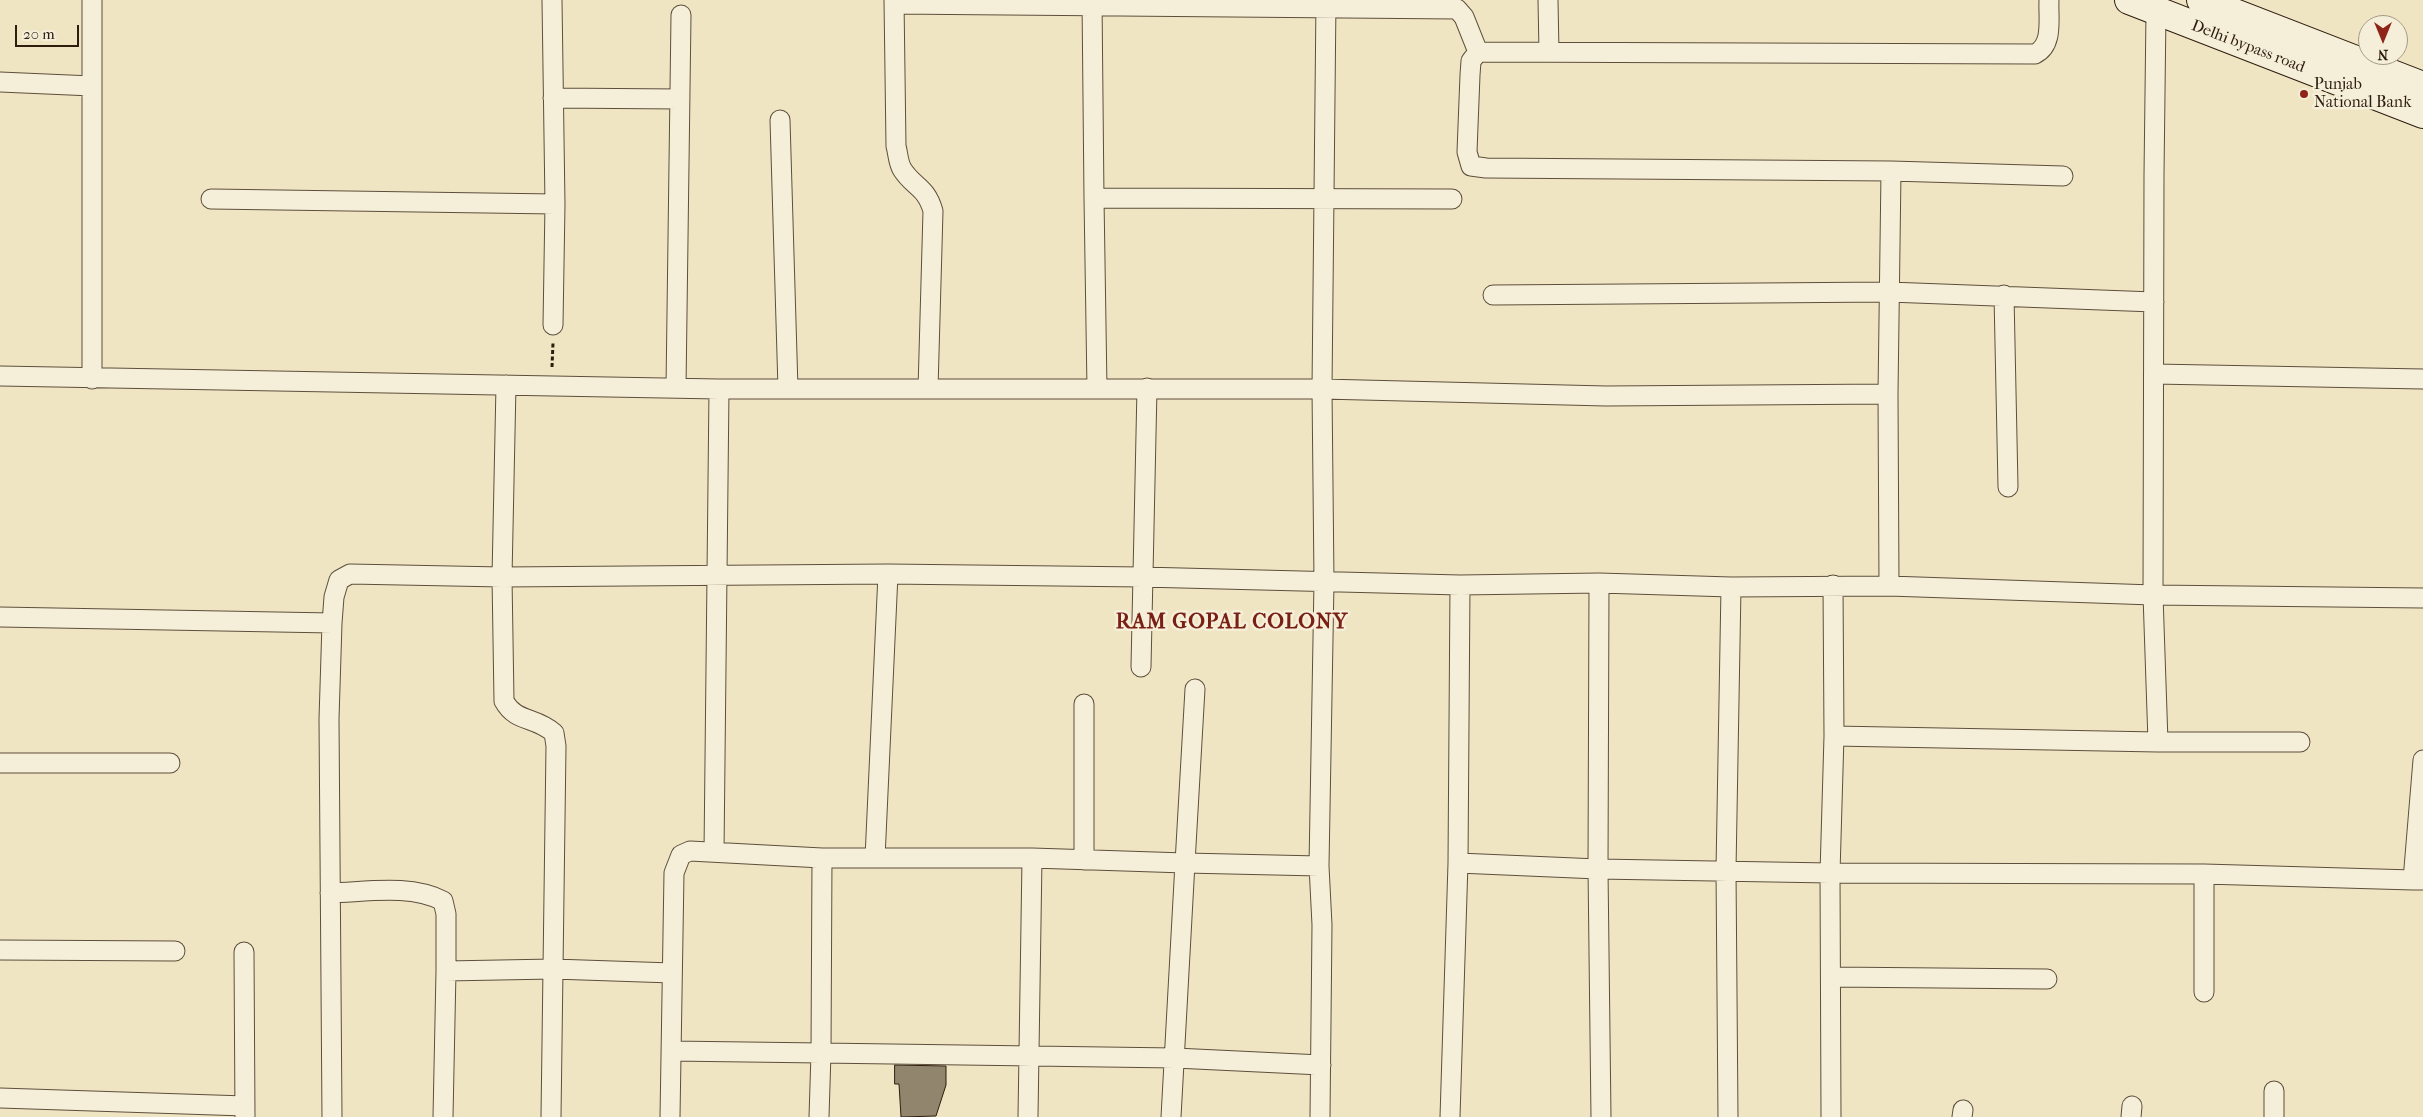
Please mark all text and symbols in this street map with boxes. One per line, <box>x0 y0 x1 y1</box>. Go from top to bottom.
scale bar <box>18 15 81 47</box>
north arrow <box>2358 15 2408 65</box>
street label: Delhi bypass road <box>2188 16 2308 78</box>
text: 20 m <box>23 25 55 43</box>
text: N <box>2378 46 2388 63</box>
place label: Punjab National Bank <box>2314 75 2411 113</box>
marker: Punjab National Bank <box>2298 88 2310 100</box>
district label: RAM GOPAL COLONY <box>1114 610 1350 636</box>

